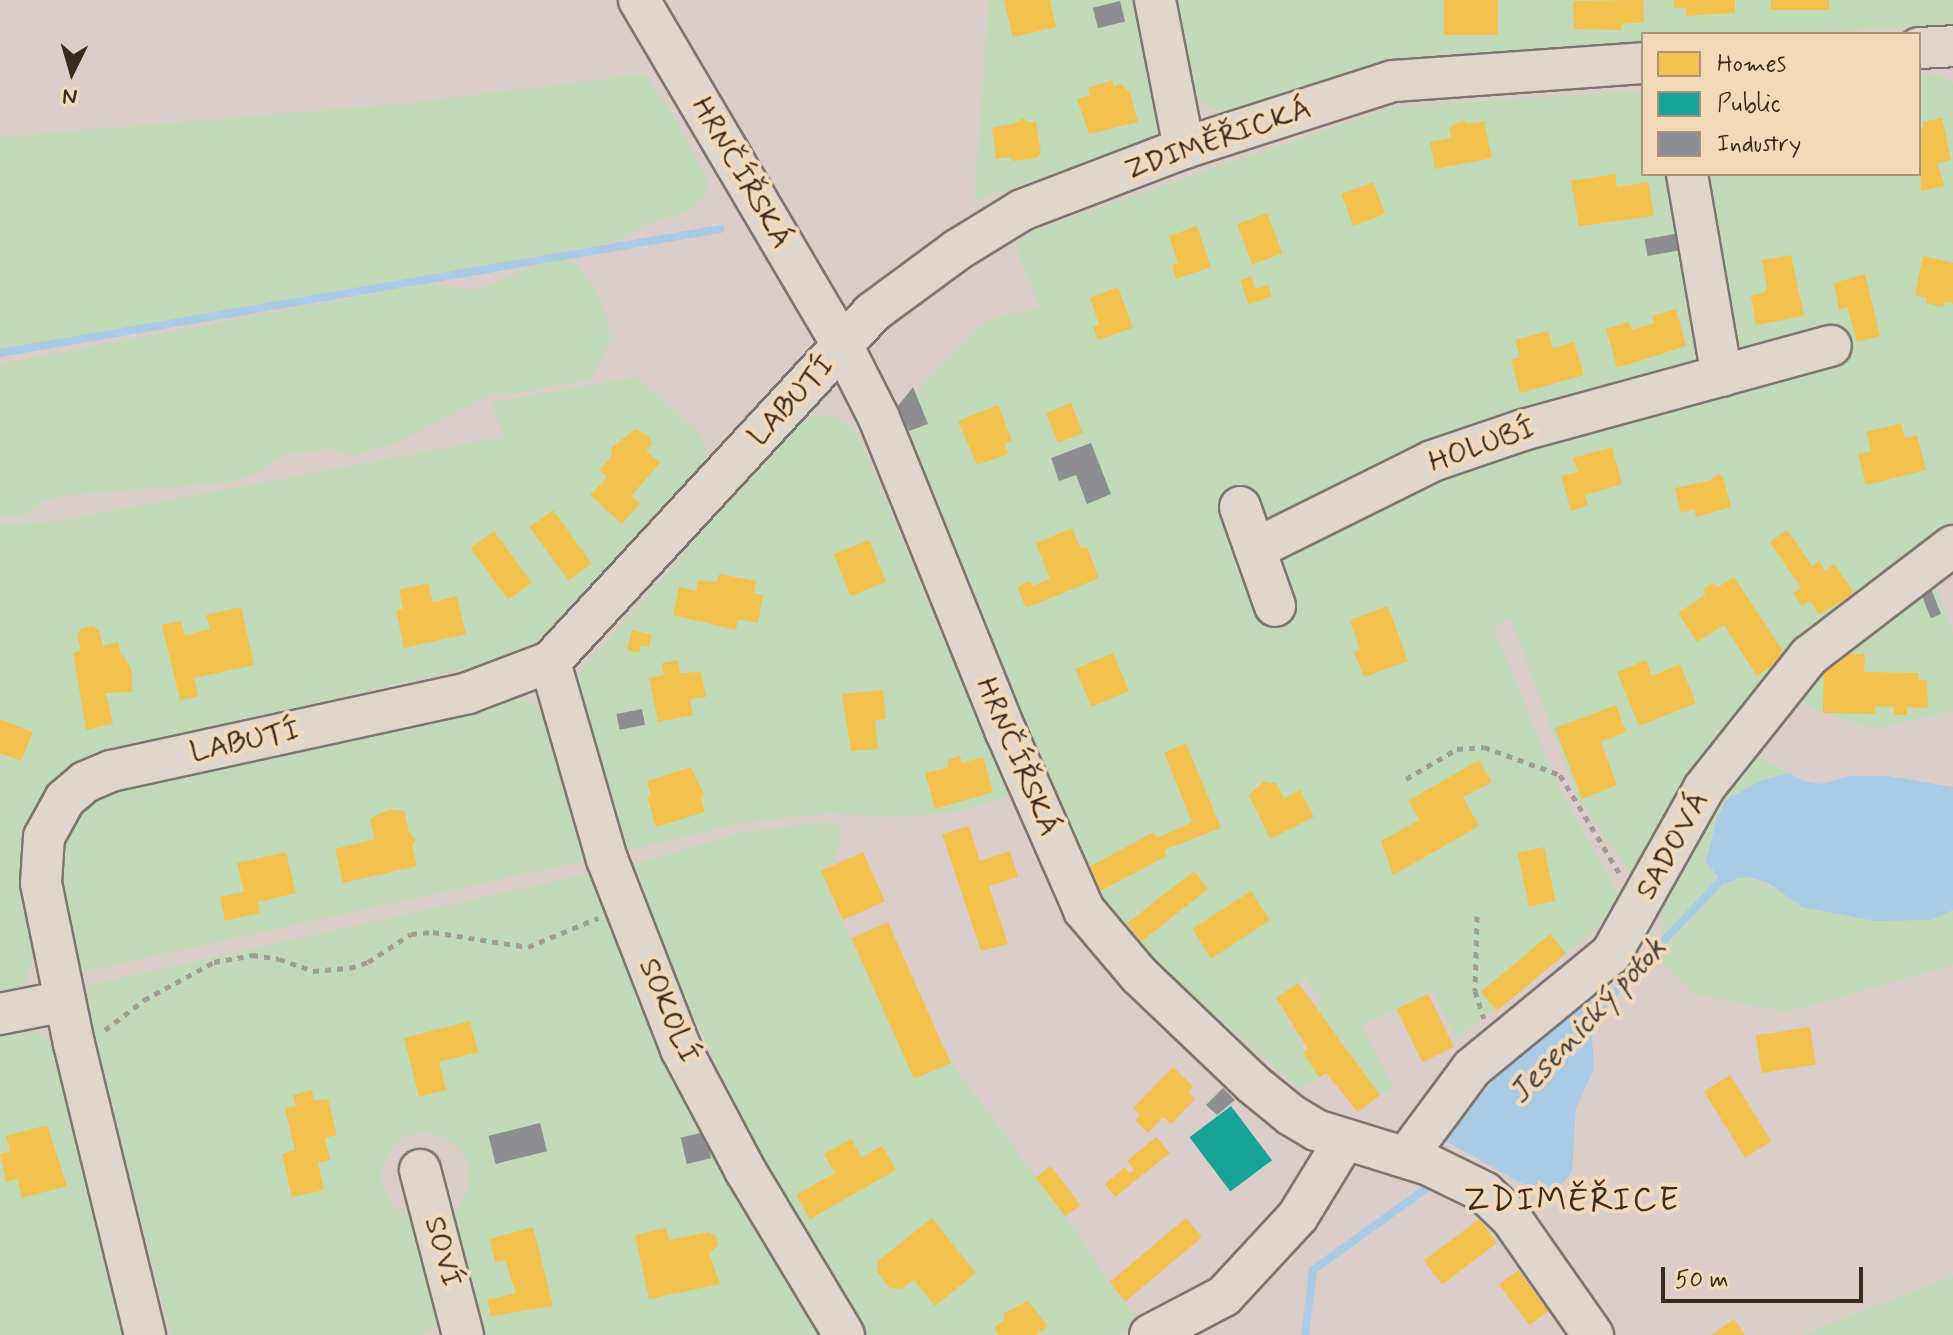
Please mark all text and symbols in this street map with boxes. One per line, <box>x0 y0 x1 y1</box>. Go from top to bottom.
north arrow <box>32 32 112 112</box>
legend <box>1641 32 1921 176</box>
text: Homes <box>1717 49 1786 80</box>
text: N <box>61 81 78 110</box>
text: Public <box>1717 89 1781 120</box>
street label: HRNČÍŘSKÁ <box>683 91 799 255</box>
street label: ZDIMĚŘICKÁ <box>1120 91 1316 189</box>
text: Industry <box>1717 129 1801 160</box>
street label: LABUTÍ <box>741 348 843 454</box>
street label: HOLUBÍ <box>1424 411 1540 481</box>
street label: HRNČÍŘSKÁ <box>967 672 1067 842</box>
street label: LABUTÍ <box>187 713 303 771</box>
street label: SADOVÁ <box>1629 786 1717 906</box>
water label: Jesenický potok <box>1501 930 1675 1112</box>
street label: SOKOLÍ <box>630 953 706 1069</box>
district label: ZDIMĚŘICE <box>1463 1181 1681 1221</box>
street label: SOVÍ <box>415 1213 469 1291</box>
scale bar <box>1665 1251 1867 1301</box>
text: 50 m <box>1675 1265 1729 1296</box>

